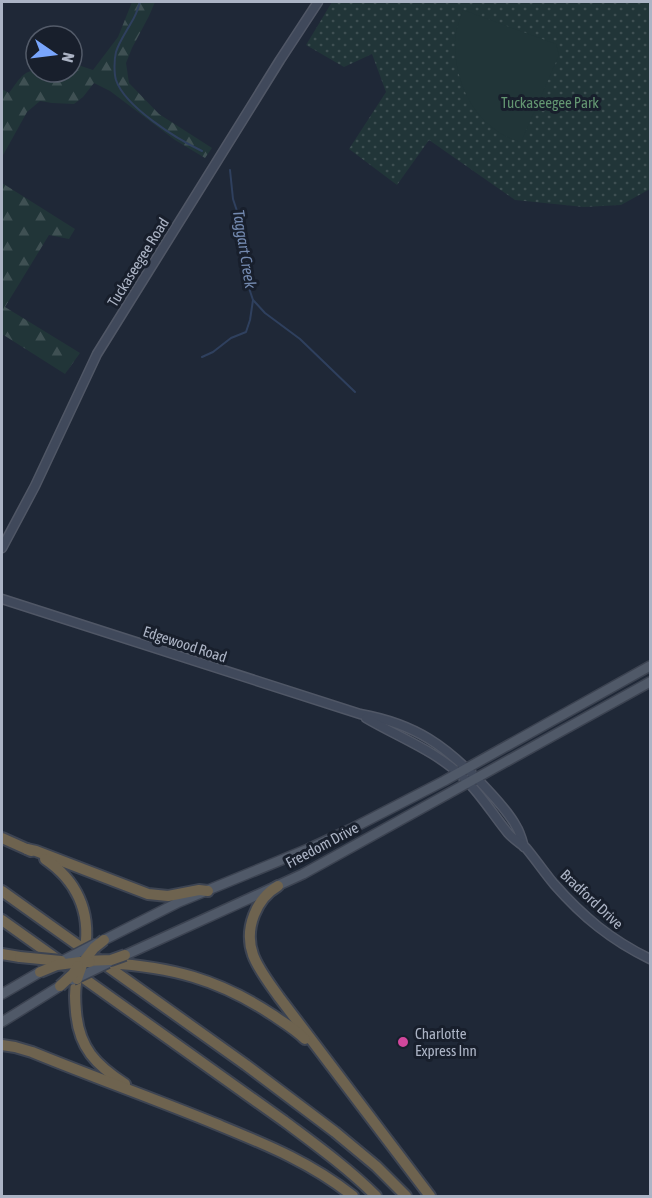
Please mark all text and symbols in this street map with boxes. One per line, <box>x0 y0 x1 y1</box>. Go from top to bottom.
north arrow <box>24 24 84 84</box>
text: N <box>59 51 78 64</box>
park label: Tuckaseegee Park <box>501 94 599 111</box>
water label: Taggart Creek <box>229 208 260 291</box>
street label: Tuckaseegee Road <box>104 214 172 310</box>
street label: Edgewood Road <box>141 622 229 666</box>
street label: Freedom Drive <box>283 819 361 871</box>
street label: Bradford Drive <box>557 866 627 932</box>
place label: Charlotte Express Inn <box>415 1025 477 1059</box>
marker: Charlotte Express Inn <box>396 1035 410 1049</box>

